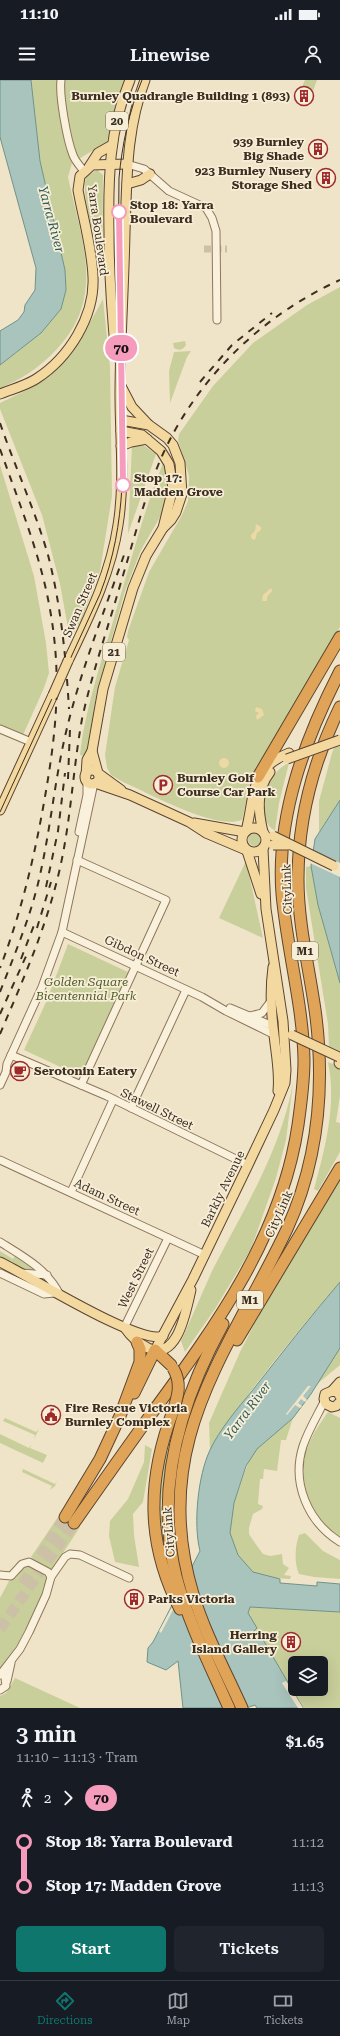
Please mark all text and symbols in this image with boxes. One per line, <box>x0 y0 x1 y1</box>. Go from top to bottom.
text: 11:10 <box>20 5 58 23</box>
icon: menu <box>16 43 38 65</box>
icon: person <box>302 43 324 65</box>
text: Linewise <box>130 44 210 65</box>
building icon: Burnley Quadrangle Building 1 (893) <box>293 85 315 107</box>
place label: Burnley Quadrangle Building 1 (893) <box>71 89 290 103</box>
road number: 20 <box>106 112 128 130</box>
place label: 939 Burnley Big Shade <box>233 135 305 163</box>
building icon: 939 Burnley Big Shade <box>307 138 329 160</box>
place label: 923 Burnley Nusery Storage Shed <box>195 164 313 192</box>
building icon: 923 Burnley Nusery Storage Shed <box>315 167 337 189</box>
water label: Yarra River <box>35 184 68 255</box>
street label: Yarra Boulevard <box>85 184 111 277</box>
place label: Stop 18: Yarra Boulevard <box>130 198 214 226</box>
marker: Stop 18: Yarra Boulevard <box>111 204 127 220</box>
line badge: 70 <box>103 335 139 361</box>
text: 70 <box>113 340 129 356</box>
place label: Stop 17: Madden Grove <box>134 471 223 499</box>
marker: Stop 17: Madden Grove <box>115 477 131 493</box>
street label: Swan Street <box>60 570 100 639</box>
road number: 21 <box>103 643 125 661</box>
place label: Burnley Golf Course Car Park <box>177 771 276 799</box>
parking icon: Burnley Golf Course Car Park <box>152 774 174 796</box>
street label: CityLink <box>279 863 295 915</box>
street label: Gibdon Street <box>102 933 182 980</box>
road number: M1 <box>292 942 318 960</box>
park label: Golden Square Bicentennial Park <box>35 975 137 1003</box>
cafe icon: Serotonin Eatery <box>9 1060 31 1082</box>
place label: Serotonin Eatery <box>34 1064 138 1078</box>
street label: Stawell Street <box>118 1085 196 1133</box>
street label: Barkly Avenue <box>198 1148 248 1230</box>
street label: Adam Street <box>72 1176 143 1219</box>
street label: CityLink <box>262 1188 296 1240</box>
street label: West Street <box>115 1245 157 1311</box>
road number: M1 <box>237 1291 263 1309</box>
water label: Yarra River <box>221 1378 274 1442</box>
place label: Fire Rescue Victoria Burnley Complex <box>65 1401 187 1429</box>
public building icon: Fire Rescue Victoria Burnley Complex <box>40 1404 62 1426</box>
street label: CityLink <box>160 1506 178 1558</box>
building icon: Parks Victoria <box>123 1588 145 1610</box>
place label: Parks Victoria <box>148 1592 235 1606</box>
place label: Herring Island Gallery <box>192 1628 278 1656</box>
building icon: Herring Island Gallery <box>280 1631 302 1653</box>
map controls <box>288 1656 328 1696</box>
button: layers <box>288 1656 328 1696</box>
text: 3 min <box>16 1722 77 1747</box>
text: $1.65 <box>286 1733 324 1751</box>
text: 11:10 – 11:13 · Tram <box>16 1750 138 1765</box>
icon: walk <box>16 1787 38 1809</box>
icon: forward <box>57 1787 79 1809</box>
text: 70 <box>93 1790 109 1806</box>
text: 2 <box>44 1791 51 1806</box>
text: Stop 18: Yarra Boulevard <box>46 1833 232 1851</box>
text: 11:12 <box>292 1835 324 1850</box>
text: Stop 17: Madden Grove <box>46 1877 221 1895</box>
text: 11:13 <box>292 1879 324 1894</box>
button: Start <box>16 1926 166 1972</box>
button: Tickets <box>174 1926 324 1972</box>
tab: Directions <box>37 1990 92 2027</box>
tab: Map <box>166 1990 190 2027</box>
tab: Tickets <box>264 1990 303 2027</box>

